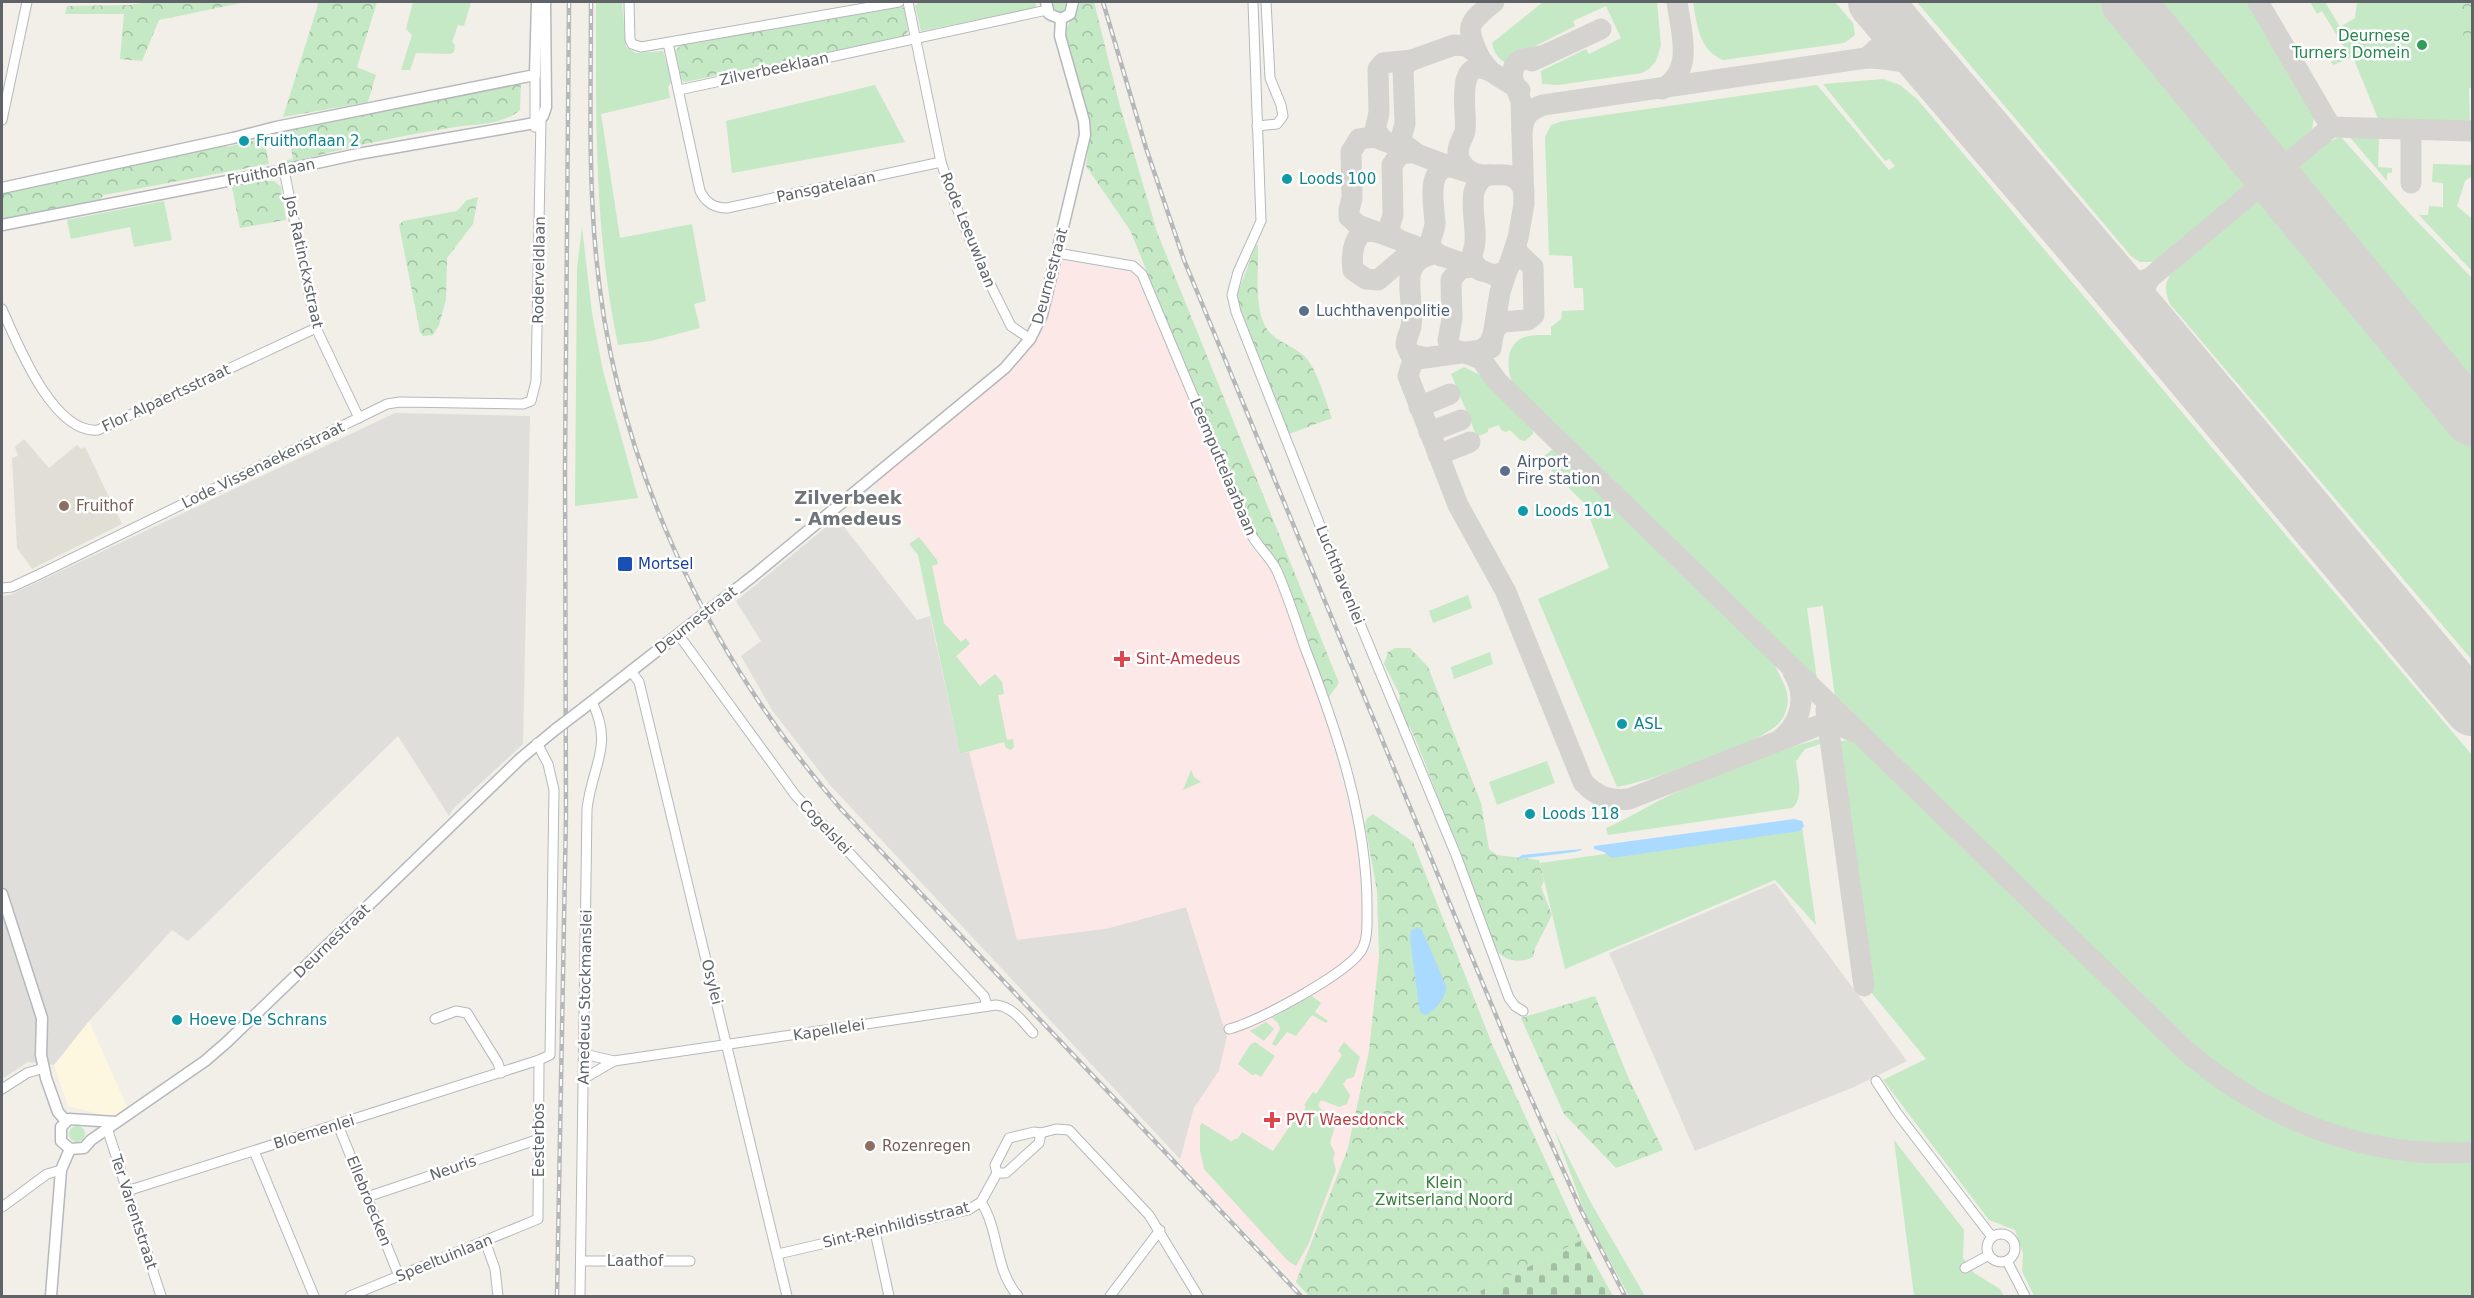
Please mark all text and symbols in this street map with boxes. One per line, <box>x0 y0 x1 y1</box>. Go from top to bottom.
place label: Deurnese Turners Domein <box>2291 27 2410 62</box>
marker: Deurnese Turners Domein <box>2415 38 2429 52</box>
street label: Zilverbeeklaan <box>718 49 830 89</box>
place label: Fruithoflaan 2 <box>256 132 360 150</box>
marker: Fruithoflaan 2 <box>237 134 251 148</box>
street label: Fruithoflaan <box>225 155 317 189</box>
street label: Pansgatelaan <box>775 168 877 206</box>
street label: Rode Leeuwlaan <box>937 170 999 290</box>
place label: Loods 100 <box>1299 170 1376 188</box>
marker: Loods 100 <box>1280 172 1294 186</box>
street label: Jos Ratinckxstraat <box>281 193 327 330</box>
street label: Roderveldlaan <box>529 216 549 324</box>
street label: Deurnestraat <box>1028 226 1072 326</box>
place label: Luchthavenpolitie <box>1316 302 1450 320</box>
marker: Luchthavenpolitie <box>1297 304 1311 318</box>
street label: Flor Alpaertsstraat <box>99 360 233 436</box>
street label: Leemputtelaarbaan <box>1186 396 1260 538</box>
street label: Lode Vissenaekenstraat <box>179 418 347 512</box>
place label: Airport Fire station <box>1517 453 1600 488</box>
marker: Airport Fire station <box>1498 464 1512 478</box>
district label: Zilverbeek - Amedeus <box>794 487 903 529</box>
place label: Fruithof <box>76 497 134 515</box>
marker: Fruithof <box>57 499 71 513</box>
place label: Loods 101 <box>1535 502 1612 520</box>
marker: Loods 101 <box>1516 504 1530 518</box>
street label: Luchthavenlei <box>1312 523 1368 627</box>
marker: Mortsel <box>616 555 634 573</box>
place label: Mortsel <box>638 555 693 573</box>
street label: Deurnestraat <box>651 582 741 658</box>
marker: Sint-Amedeus <box>1113 650 1131 668</box>
place label: Sint-Amedeus <box>1136 650 1241 668</box>
place label: ASL <box>1634 715 1663 733</box>
marker: ASL <box>1615 717 1629 731</box>
street label: Cogelslei <box>795 796 855 858</box>
place label: Loods 118 <box>1542 805 1619 823</box>
marker: Loods 118 <box>1523 807 1537 821</box>
street label: Deurnestraat <box>290 900 374 982</box>
street label: Amedeus Stockmanslei <box>574 909 596 1085</box>
street label: Osylei <box>698 957 726 1007</box>
place label: Hoeve De Schrans <box>189 1011 327 1029</box>
marker: Hoeve De Schrans <box>170 1013 184 1027</box>
street label: Kapellelei <box>792 1015 866 1045</box>
street label: Eesterbos <box>530 1103 548 1177</box>
street label: Bloemenlei <box>271 1111 357 1153</box>
marker: PVT Waesdonck <box>1263 1111 1281 1129</box>
place label: PVT Waesdonck <box>1286 1111 1405 1129</box>
place label: Rozenregen <box>882 1137 971 1155</box>
marker: Rozenregen <box>863 1139 877 1153</box>
street label: Ter Varentstraat <box>107 1151 161 1272</box>
street label: Neuris <box>427 1152 479 1184</box>
street label: Ellebroecken <box>343 1153 395 1249</box>
park label: Klein Zwitserland Noord <box>1375 1174 1513 1209</box>
street label: Sint-Reinhildisstraat <box>821 1198 971 1252</box>
street label: Speeltuinlaan <box>393 1230 495 1286</box>
street label: Laathof <box>607 1252 664 1270</box>

